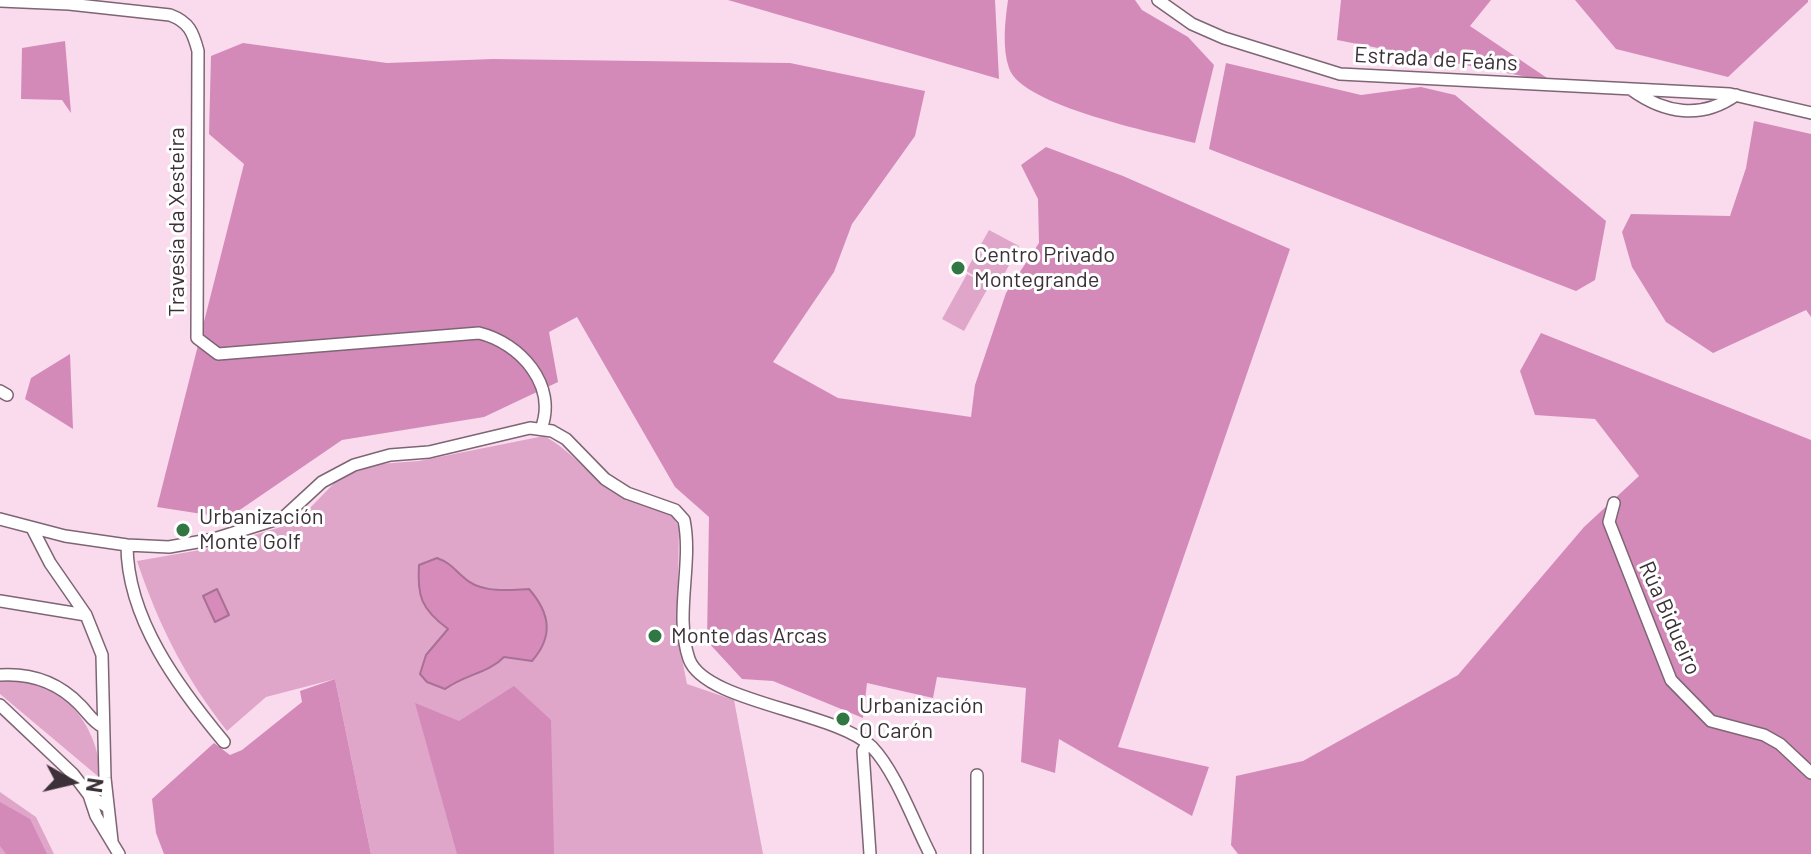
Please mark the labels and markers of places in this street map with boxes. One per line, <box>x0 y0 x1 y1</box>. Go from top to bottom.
place label: Centro Privado Montegrande <box>974 242 1115 294</box>
marker: Centro Privado Montegrande <box>949 259 967 277</box>
place label: Urbanización Monte Golf <box>199 504 324 556</box>
marker: Urbanización Monte Golf <box>174 521 192 539</box>
place label: Monte das Arcas <box>671 623 827 649</box>
marker: Monte das Arcas <box>646 627 664 645</box>
place label: Urbanización O Carón <box>859 693 984 744</box>
marker: Urbanización O Carón <box>834 710 852 728</box>

